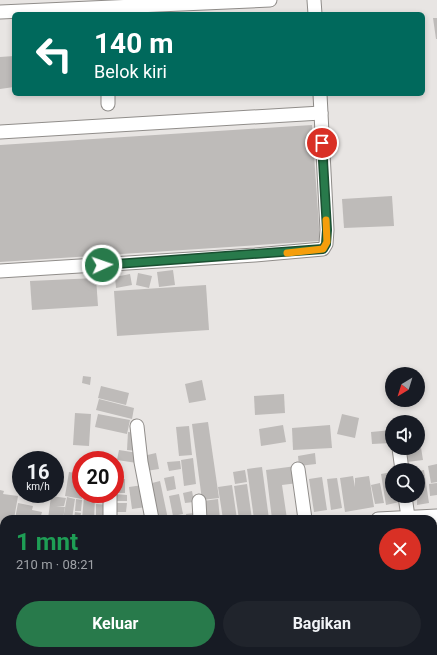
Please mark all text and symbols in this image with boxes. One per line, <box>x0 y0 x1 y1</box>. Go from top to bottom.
text: 140 m <box>94 27 173 60</box>
icon: left <box>28 28 80 80</box>
text: Belok kiri <box>94 61 167 82</box>
pin <box>305 126 339 160</box>
icon: arrive <box>311 132 333 154</box>
position arrow <box>81 244 123 286</box>
north arrow <box>385 367 425 407</box>
map controls <box>385 367 425 503</box>
button: sound <box>385 415 425 455</box>
speed limit sign: 20 <box>72 451 124 503</box>
text: 16 <box>27 460 49 484</box>
button: search <box>385 463 425 503</box>
text: km/h <box>26 481 50 492</box>
text: 1 mnt <box>16 528 78 556</box>
button: close <box>379 528 421 570</box>
text: 210 m · 08:21 <box>16 557 95 572</box>
button: Keluar <box>16 601 215 647</box>
button: Bagikan <box>223 601 421 647</box>

